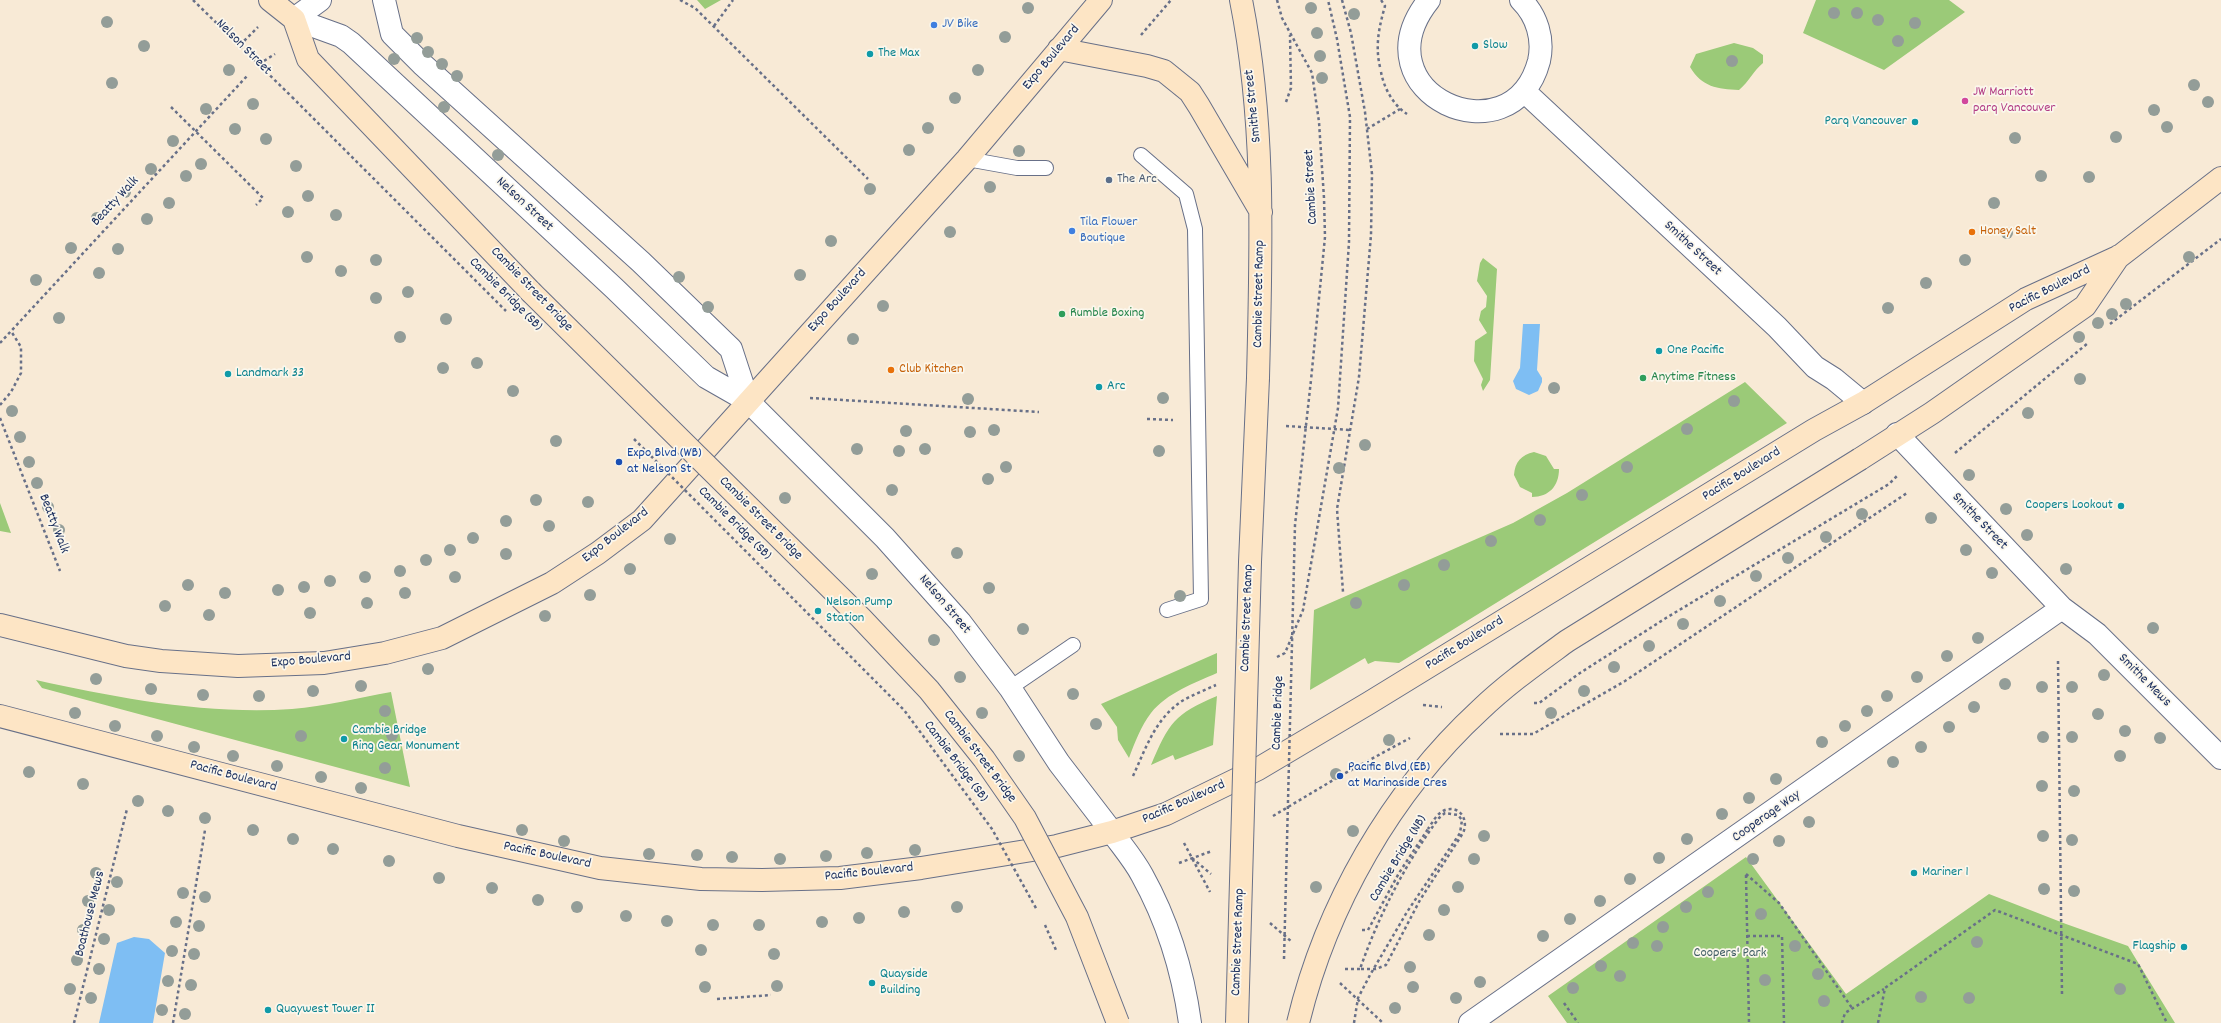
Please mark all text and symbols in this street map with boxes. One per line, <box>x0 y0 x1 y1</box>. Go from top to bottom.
street label: Nelson Street <box>212 17 274 79</box>
place label: JV Bike <box>942 17 978 33</box>
marker: JV Bike <box>929 20 939 30</box>
street label: Expo Boulevard <box>1020 22 1084 94</box>
place label: Slow <box>1483 38 1508 54</box>
marker: Slow <box>1470 41 1480 51</box>
place label: The Max <box>878 46 919 62</box>
marker: The Max <box>865 49 875 59</box>
street label: Smithe Street <box>1242 69 1266 143</box>
place label: JW Marriott parq Vancouver <box>1973 85 2056 118</box>
marker: JW Marriott parq Vancouver <box>1960 96 1970 106</box>
place label: Parq Vancouver <box>1825 114 1907 130</box>
marker: Parq Vancouver <box>1910 117 1920 127</box>
street label: Cambie Street <box>1302 149 1322 225</box>
place label: The Arc <box>1117 172 1157 188</box>
street label: Beatty Walk <box>89 174 143 230</box>
street label: Nelson Street <box>492 174 556 236</box>
marker: The Arc <box>1104 175 1114 185</box>
place label: Tila Flower Boutique <box>1080 215 1137 248</box>
street label: Smithe Street <box>1659 218 1725 280</box>
place label: Honey Salt <box>1980 224 2036 240</box>
marker: Tila Flower Boutique <box>1067 226 1077 236</box>
marker: Honey Salt <box>1967 227 1977 237</box>
street label: Cambie Street Ramp <box>1251 240 1269 348</box>
street label: Cambie Street Bridge <box>486 244 576 336</box>
street label: Cambie Bridge (SB) <box>465 255 545 335</box>
street label: Pacific Boulevard <box>2007 262 2093 318</box>
street label: Expo Boulevard <box>805 266 871 336</box>
place label: Rumble Boxing <box>1070 306 1144 322</box>
marker: Rumble Boxing <box>1057 309 1067 319</box>
place label: One Pacific <box>1667 343 1724 359</box>
marker: One Pacific <box>1654 346 1664 356</box>
place label: Club Kitchen <box>899 362 963 378</box>
marker: Club Kitchen <box>886 365 896 375</box>
place label: Landmark 33 <box>236 366 304 382</box>
marker: Landmark 33 <box>223 369 233 379</box>
place label: Anytime Fitness <box>1651 370 1736 386</box>
marker: Anytime Fitness <box>1638 373 1648 383</box>
place label: Arc <box>1107 379 1125 395</box>
marker: Arc <box>1094 382 1104 392</box>
street label: Pacific Boulevard <box>1700 444 1784 506</box>
place label: Expo Blvd (WB) at Nelson St <box>627 446 702 478</box>
marker: Expo Blvd (WB) at Nelson St <box>614 457 624 467</box>
street label: Cambie Street Bridge <box>715 474 805 564</box>
street label: Cambie Bridge (SB) <box>694 484 774 564</box>
street label: Smithe Street <box>1947 490 2011 554</box>
street label: Beatty Walk <box>34 492 72 556</box>
place label: Coopers Lookout <box>2025 498 2113 514</box>
marker: Coopers Lookout <box>2116 501 2126 511</box>
street label: Expo Boulevard <box>579 505 653 567</box>
street label: Cambie Street Ramp <box>1238 564 1258 672</box>
street label: Nelson Street <box>914 572 974 638</box>
place label: Nelson Pump Station <box>826 595 893 628</box>
marker: Nelson Pump Station <box>813 606 823 616</box>
street label: Pacific Boulevard <box>1423 613 1507 675</box>
street label: Expo Boulevard <box>270 649 352 673</box>
street label: Smithe Mews <box>2114 651 2174 711</box>
street label: Cambie Bridge <box>1269 676 1289 750</box>
street label: Cambie Street Bridge <box>939 707 1019 807</box>
street label: Cambie Bridge (SB) <box>919 718 991 806</box>
place label: Cambie Bridge Ring Gear Monument <box>352 723 460 756</box>
marker: Cambie Bridge Ring Gear Monument <box>339 734 349 744</box>
street label: Pacific Boulevard <box>188 757 278 797</box>
place label: Pacific Blvd (EB) at Marinaside Cres <box>1348 760 1447 792</box>
marker: Pacific Blvd (EB) at Marinaside Cres <box>1335 771 1345 781</box>
street label: Pacific Boulevard <box>1140 777 1228 829</box>
street label: Cooperage Way <box>1730 787 1804 847</box>
street label: Cambie Bridge (NB) <box>1367 813 1431 905</box>
street label: Pacific Boulevard <box>502 839 592 873</box>
street label: Pacific Boulevard <box>824 860 914 886</box>
place label: Mariner 1 <box>1922 865 1969 881</box>
marker: Mariner 1 <box>1909 868 1919 878</box>
street label: Boathouse Mews <box>72 869 110 959</box>
street label: Cambie Street Ramp <box>1229 888 1249 996</box>
place label: Flagship <box>2132 939 2176 955</box>
marker: Flagship <box>2179 942 2189 952</box>
park label: Coopers' Park <box>1694 946 1766 962</box>
place label: Quayside Building <box>880 967 928 1000</box>
marker: Quayside Building <box>867 978 877 988</box>
place label: Quaywest Tower II <box>276 1002 375 1018</box>
marker: Quaywest Tower II <box>263 1005 273 1015</box>

